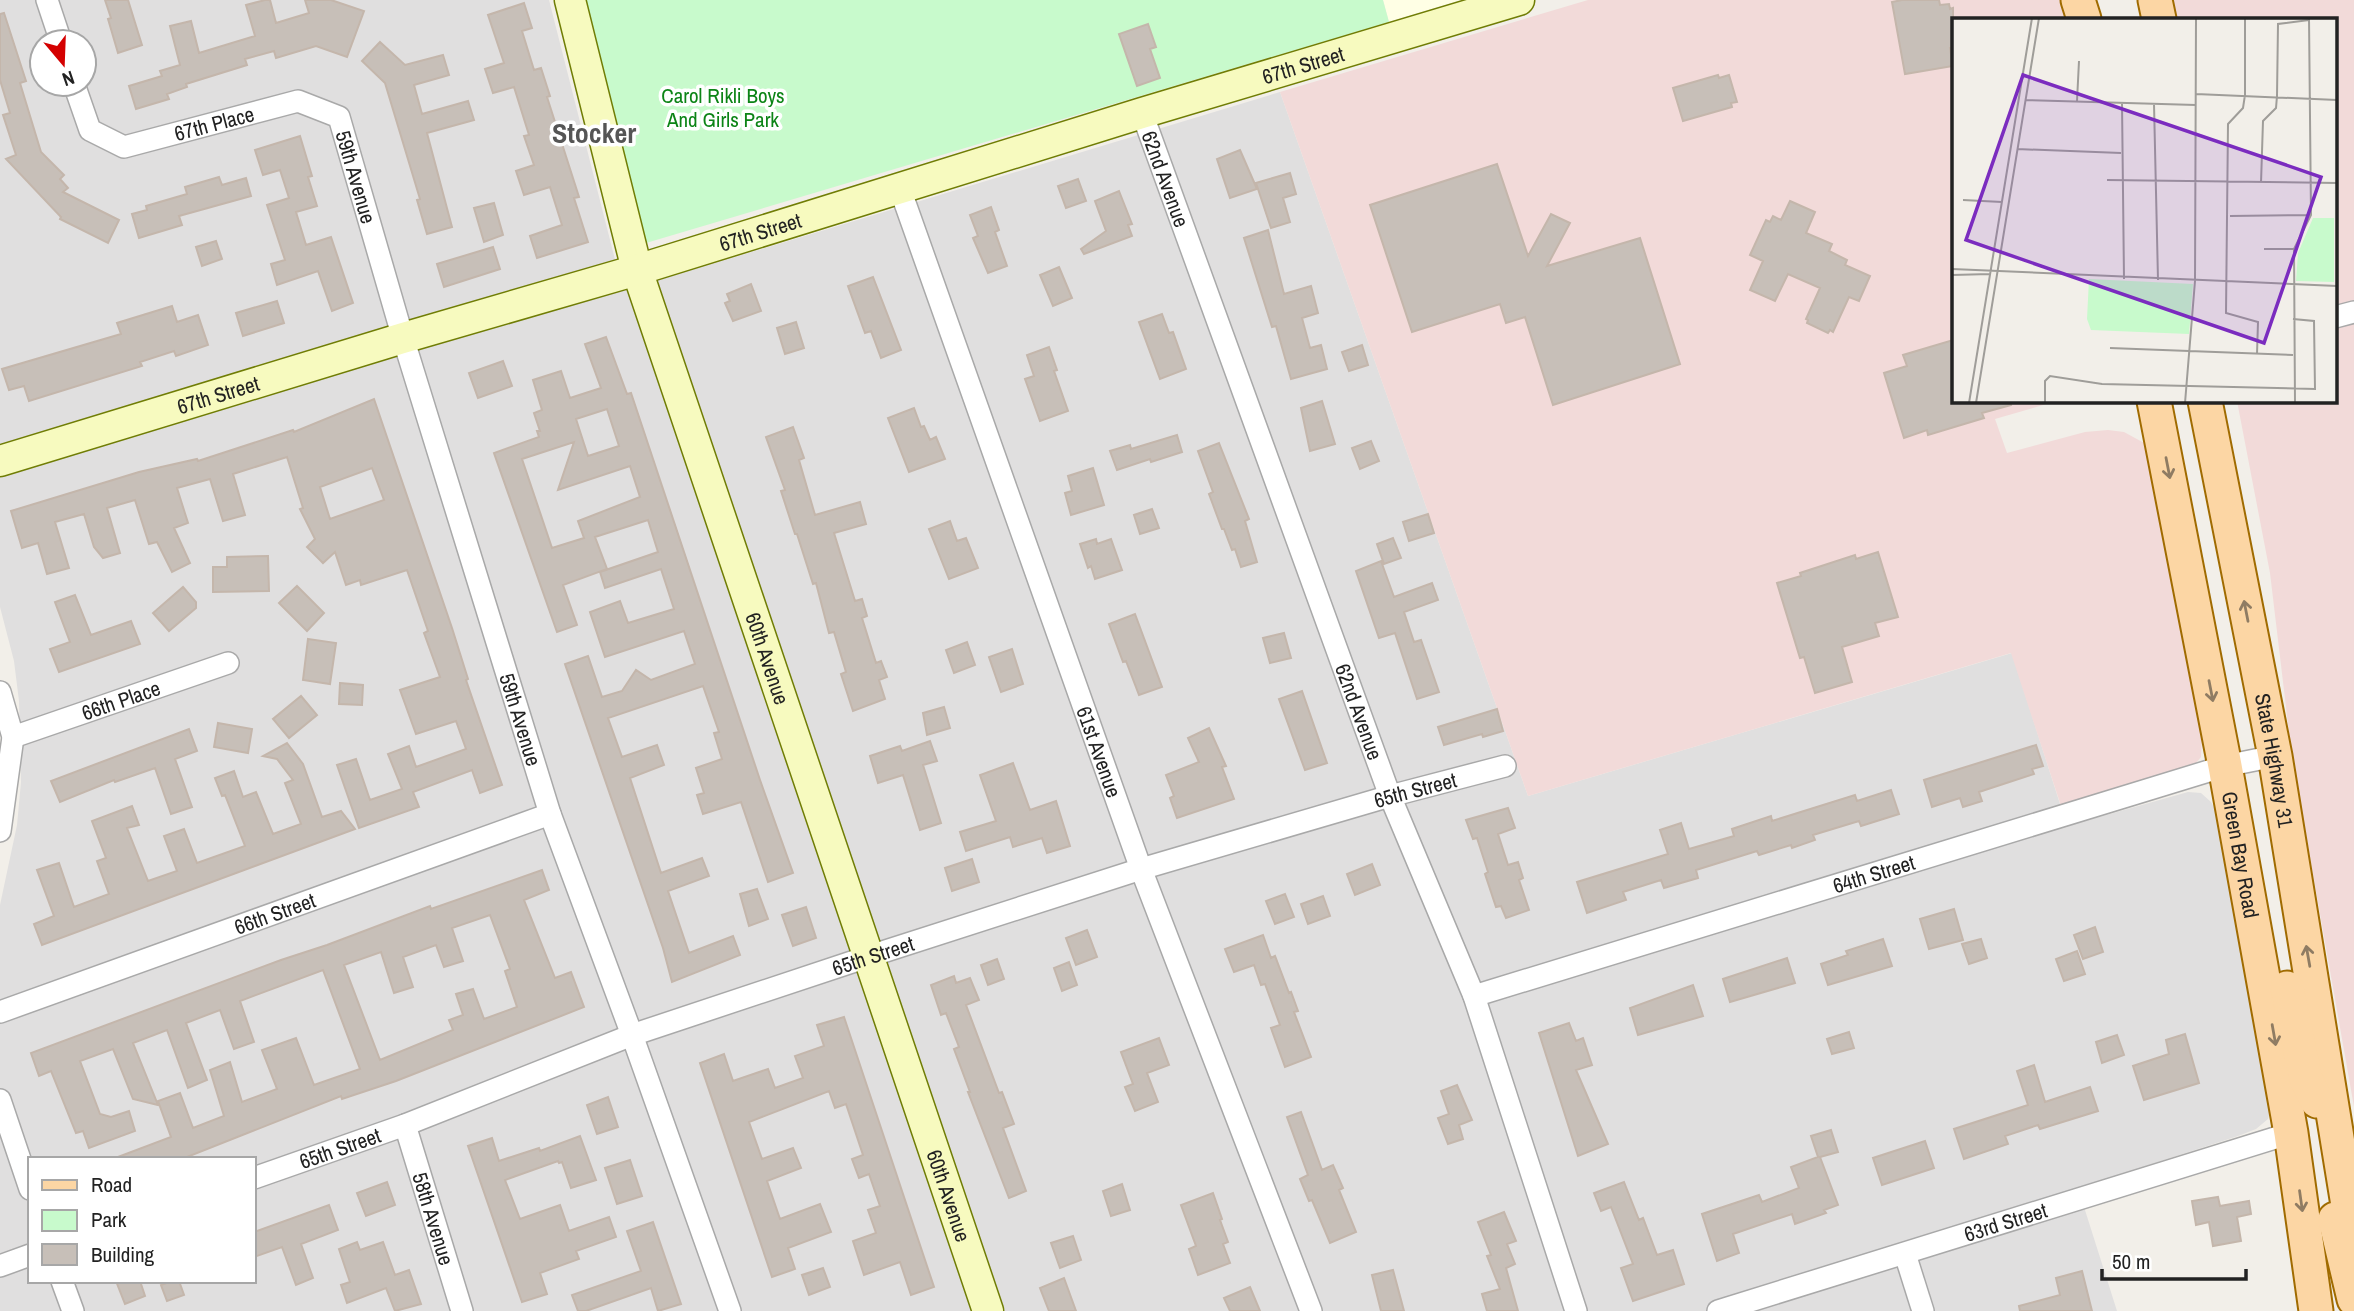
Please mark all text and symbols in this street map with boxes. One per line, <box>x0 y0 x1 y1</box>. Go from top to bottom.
inset map <box>1952 18 2336 402</box>
north arrow <box>28 28 98 98</box>
street label: 67th Street <box>1259 39 1348 91</box>
text: N <box>59 65 78 93</box>
park label: Carol Rikli Boys And Girls Park <box>661 81 785 134</box>
street label: 67th Place <box>171 99 257 148</box>
district label: Stocker <box>552 114 636 152</box>
street label: 59th Avenue <box>329 127 384 227</box>
street label: 62nd Avenue <box>1135 127 1197 231</box>
street label: 67th Street <box>716 205 805 258</box>
street label: 67th Street <box>174 368 263 421</box>
one-way arrow <box>2161 456 2175 479</box>
one-way arrow <box>2239 600 2253 623</box>
street label: 60th Avenue <box>739 608 797 708</box>
street label: 62nd Avenue <box>1329 660 1390 764</box>
street label: 59th Avenue <box>493 670 549 769</box>
street label: 66th Place <box>78 673 164 727</box>
one-way arrow <box>2205 679 2218 702</box>
street label: State Highway 31 <box>2248 691 2301 830</box>
street label: 61st Avenue <box>1070 702 1129 801</box>
street label: 65th Street <box>1370 765 1460 814</box>
street label: Green Bay Road <box>2215 789 2267 920</box>
street label: 64th Street <box>1829 847 1918 900</box>
street label: 66th Street <box>230 885 320 941</box>
street label: 65th Street <box>828 928 918 982</box>
one-way arrow <box>2301 945 2314 968</box>
one-way arrow <box>2268 1023 2281 1046</box>
street label: 65th Street <box>295 1120 385 1176</box>
street label: 60th Avenue <box>920 1146 978 1245</box>
legend <box>28 1157 256 1283</box>
street label: 58th Avenue <box>406 1169 462 1269</box>
text: Road <box>91 1170 132 1199</box>
one-way arrow <box>2294 1189 2307 1211</box>
street label: 63rd Street <box>1960 1195 2051 1248</box>
text: Park <box>91 1205 127 1234</box>
scale bar <box>2102 1238 2246 1282</box>
text: Building <box>91 1240 155 1269</box>
text: 50 m <box>2112 1247 2150 1276</box>

